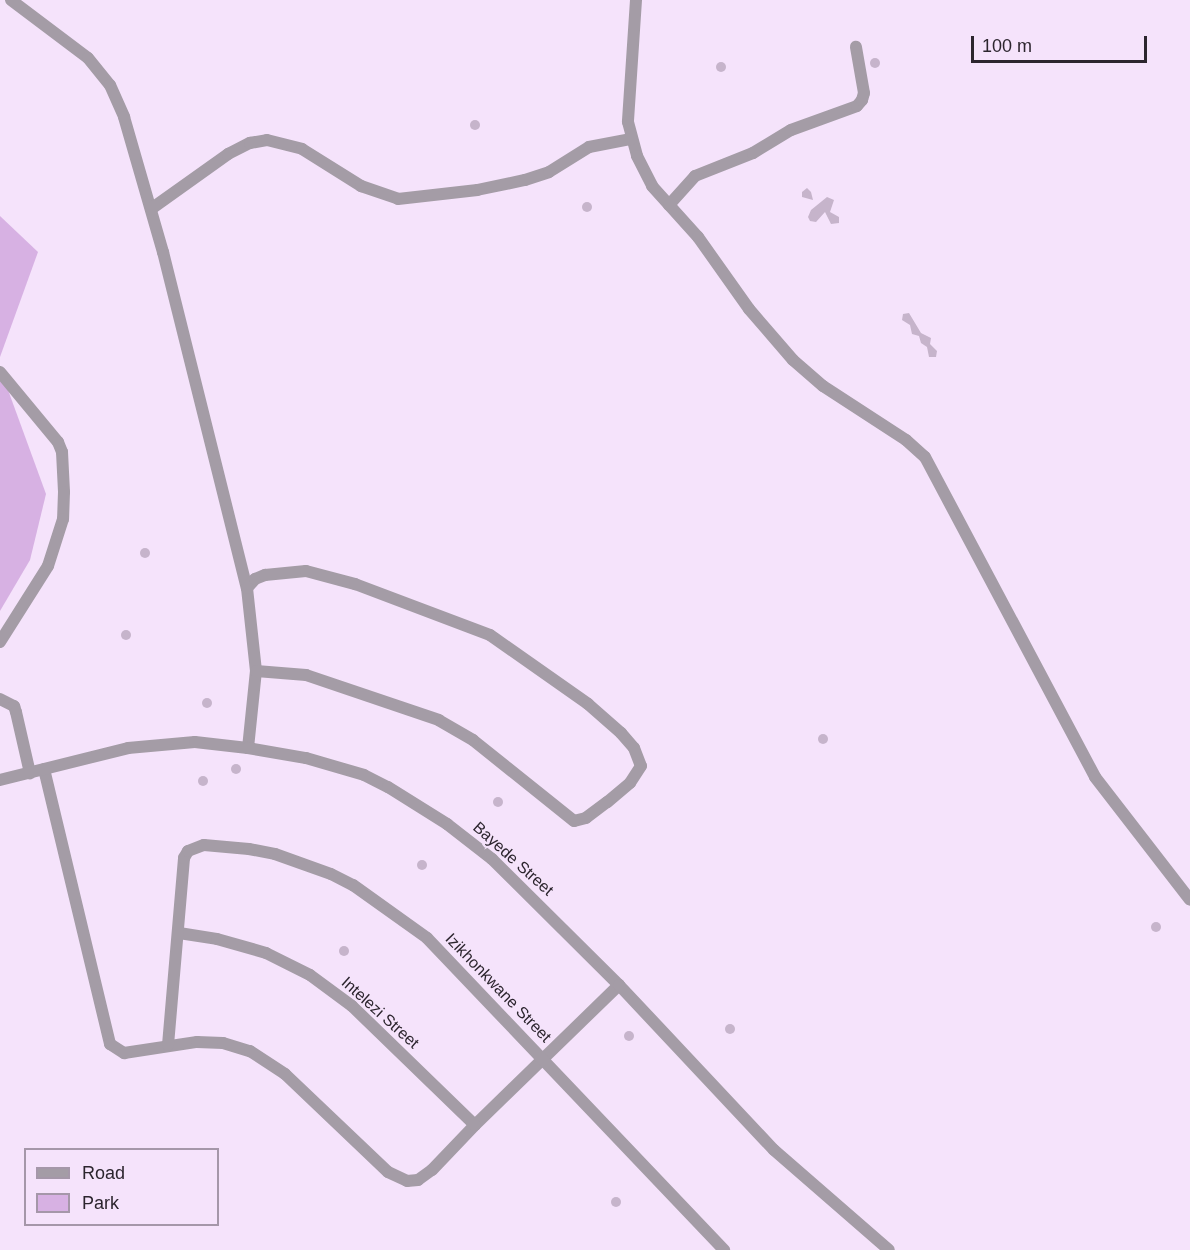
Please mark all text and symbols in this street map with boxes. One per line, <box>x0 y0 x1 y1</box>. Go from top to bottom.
scale bar <box>974 24 1150 62</box>
text: 100 m <box>982 36 1032 56</box>
street label: Bayede Street <box>469 818 557 900</box>
street label: Izikhonkwane Street <box>441 930 555 1046</box>
street label: Intelezi Street <box>337 973 423 1053</box>
legend <box>24 1148 219 1226</box>
text: Road <box>82 1163 125 1183</box>
text: Park <box>82 1193 119 1213</box>

